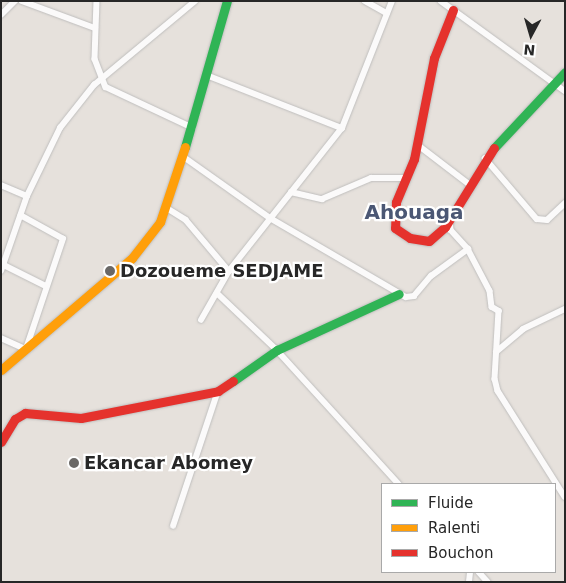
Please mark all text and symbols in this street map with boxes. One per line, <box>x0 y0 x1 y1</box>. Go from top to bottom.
north arrow <box>506 10 556 60</box>
text: N <box>523 41 536 58</box>
district label: Ahouaga <box>364 200 464 224</box>
place label: Dozoueme SEDJAME <box>120 260 323 282</box>
marker: Dozoueme SEDJAME <box>104 265 116 277</box>
place label: Ekancar Abomey <box>84 452 253 474</box>
marker: Ekancar Abomey <box>68 457 80 469</box>
legend <box>381 483 556 573</box>
text: Fluide <box>428 494 473 512</box>
text: Ralenti <box>428 519 480 537</box>
text: Bouchon <box>428 544 493 562</box>

